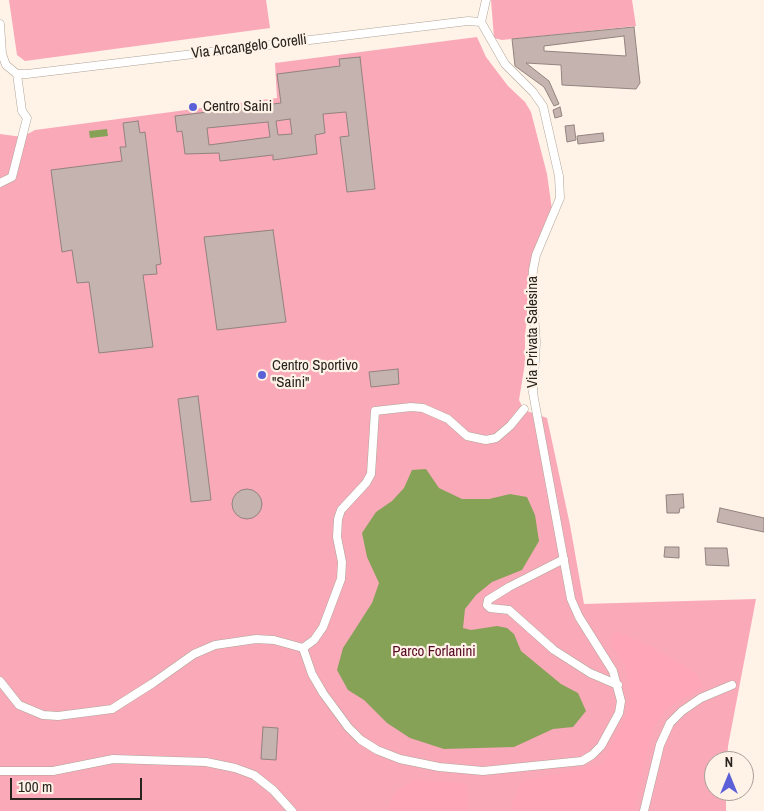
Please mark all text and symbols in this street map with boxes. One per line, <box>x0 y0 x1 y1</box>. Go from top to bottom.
street label: Via Arcangelo Corelli <box>190 31 308 63</box>
place label: Centro Saini <box>203 98 272 116</box>
marker: Centro Saini <box>187 101 199 113</box>
street label: Via Privata Salesina <box>524 276 542 388</box>
place label: Centro Sportivo "Saini" <box>272 357 358 392</box>
marker: Centro Sportivo "Saini" <box>256 369 268 381</box>
park label: Parco Forlanini <box>392 643 476 661</box>
north arrow <box>704 751 754 801</box>
text: N <box>725 753 733 771</box>
scale bar <box>12 768 145 800</box>
text: 100 m <box>18 776 52 797</box>

